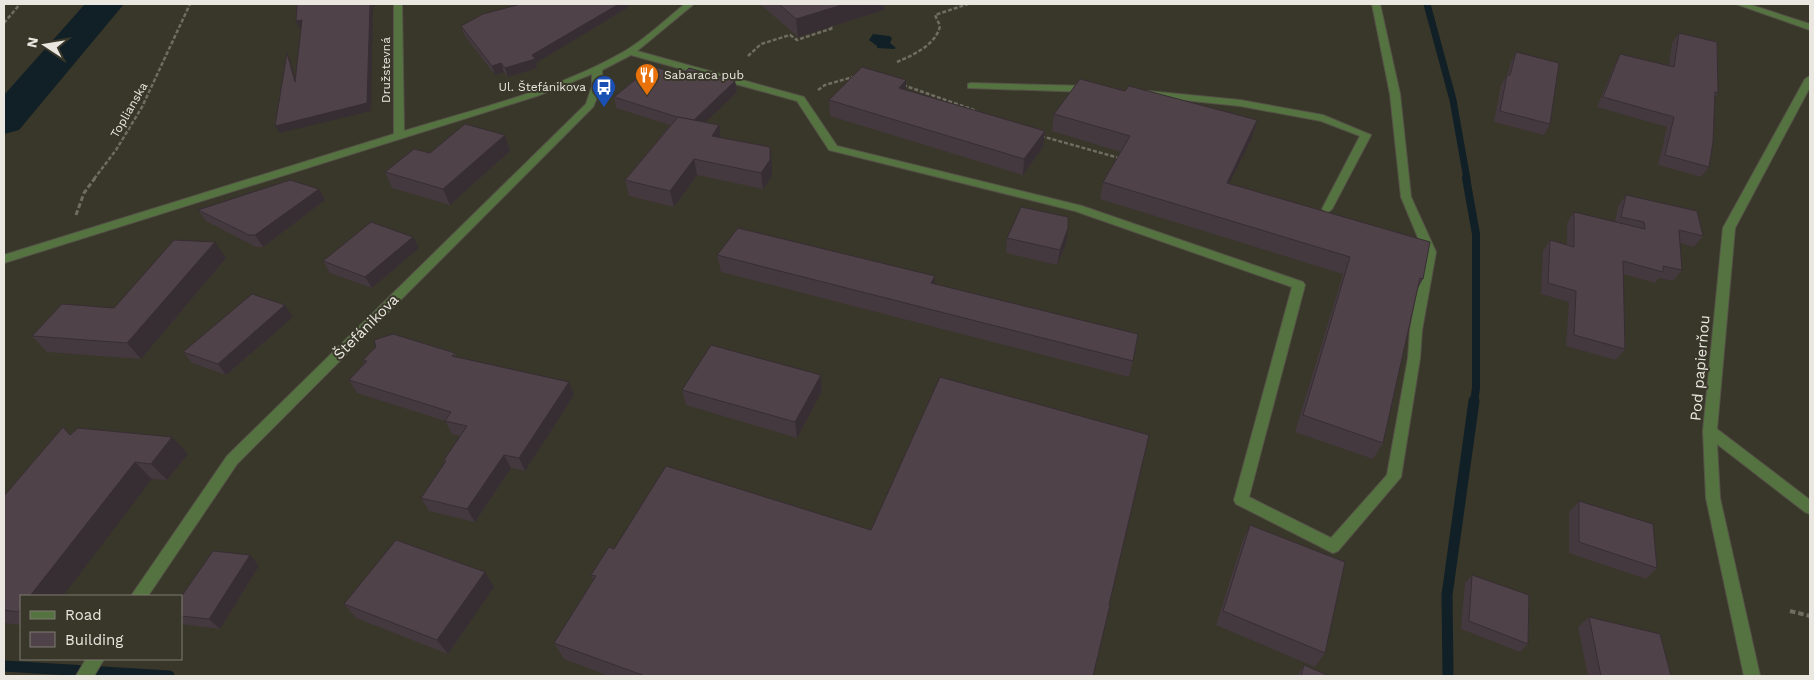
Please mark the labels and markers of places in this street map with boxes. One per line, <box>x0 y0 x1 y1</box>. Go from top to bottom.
restaurant icon: Sabaraca pub <box>634 62 660 96</box>
place label: Sabaraca pub <box>664 68 744 82</box>
bus stop icon: Ul. Štefánikova <box>591 74 617 108</box>
place label: Ul. Štefánikova <box>499 80 586 94</box>

